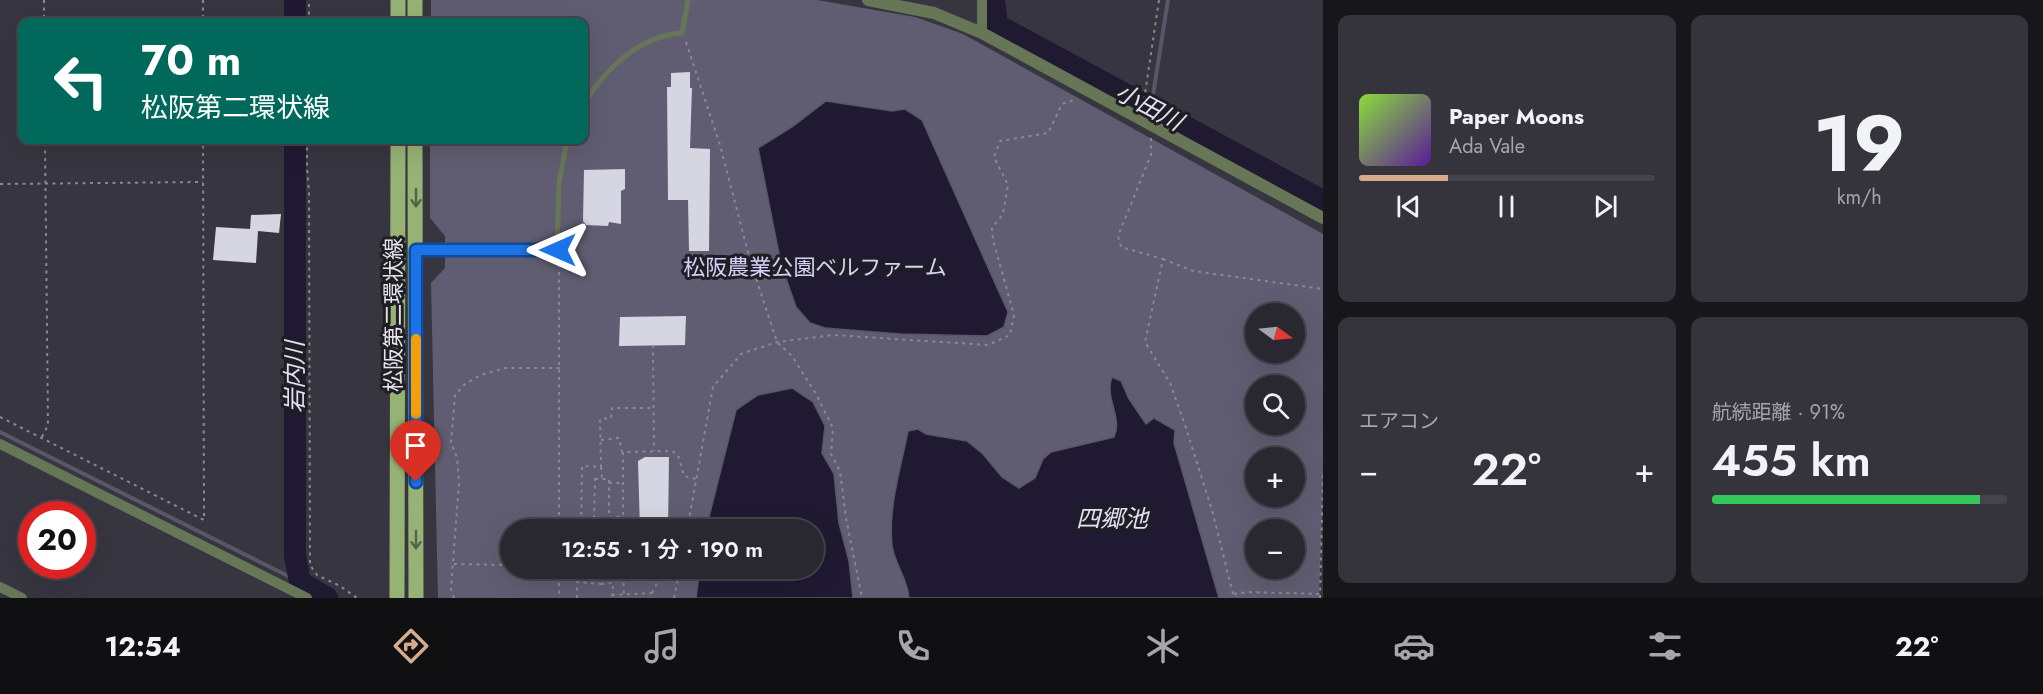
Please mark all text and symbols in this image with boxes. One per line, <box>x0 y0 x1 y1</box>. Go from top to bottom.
text: 70 m <box>141 30 241 91</box>
icon: left <box>42 42 120 120</box>
water label: 小田川 <box>1109 74 1192 140</box>
text: 松阪第二環状線 <box>141 88 330 127</box>
text: 19 <box>1813 88 1905 200</box>
text: Paper Moons <box>1449 100 1584 132</box>
text: Ada Vale <box>1449 132 1525 161</box>
text: km/h <box>1837 183 1882 212</box>
one-way arrow <box>410 187 422 207</box>
icon: previous <box>1392 190 1425 223</box>
icon: pause <box>1490 190 1523 223</box>
icon: next <box>1589 190 1622 223</box>
position arrow <box>526 218 590 282</box>
street label: 松阪第二環状線 <box>377 238 409 392</box>
park label: 松阪農業公園ベルファーム <box>683 251 947 283</box>
north arrow <box>1245 303 1305 363</box>
map controls <box>1245 303 1305 579</box>
water label: 岩内川 <box>277 338 312 413</box>
button: search <box>1245 375 1305 435</box>
text: 航続距離 · 91% <box>1712 398 1845 427</box>
text: エアコン <box>1359 407 1439 436</box>
pin <box>390 420 441 482</box>
text: 455 km <box>1712 428 1871 493</box>
icon: arrive <box>399 429 432 462</box>
text: 22° <box>1471 437 1541 502</box>
button: + <box>1245 447 1305 507</box>
text: − <box>1359 447 1378 494</box>
text: + <box>1634 447 1655 494</box>
speed limit sign: 20 <box>18 501 96 579</box>
water label: 四郷池 <box>1076 501 1150 536</box>
button: − <box>1245 519 1305 579</box>
one-way arrow <box>410 529 422 549</box>
text: 12:55 · 1 分 · 190 m <box>561 533 763 565</box>
icon: directions <box>390 625 432 667</box>
icon: music <box>641 625 683 667</box>
icon: phone <box>892 625 934 667</box>
icon: climate <box>1142 625 1184 667</box>
icon: car <box>1393 625 1435 667</box>
icon: filters <box>1644 625 1686 667</box>
text: 12:54 <box>104 627 181 666</box>
text: 22° <box>1895 627 1939 666</box>

